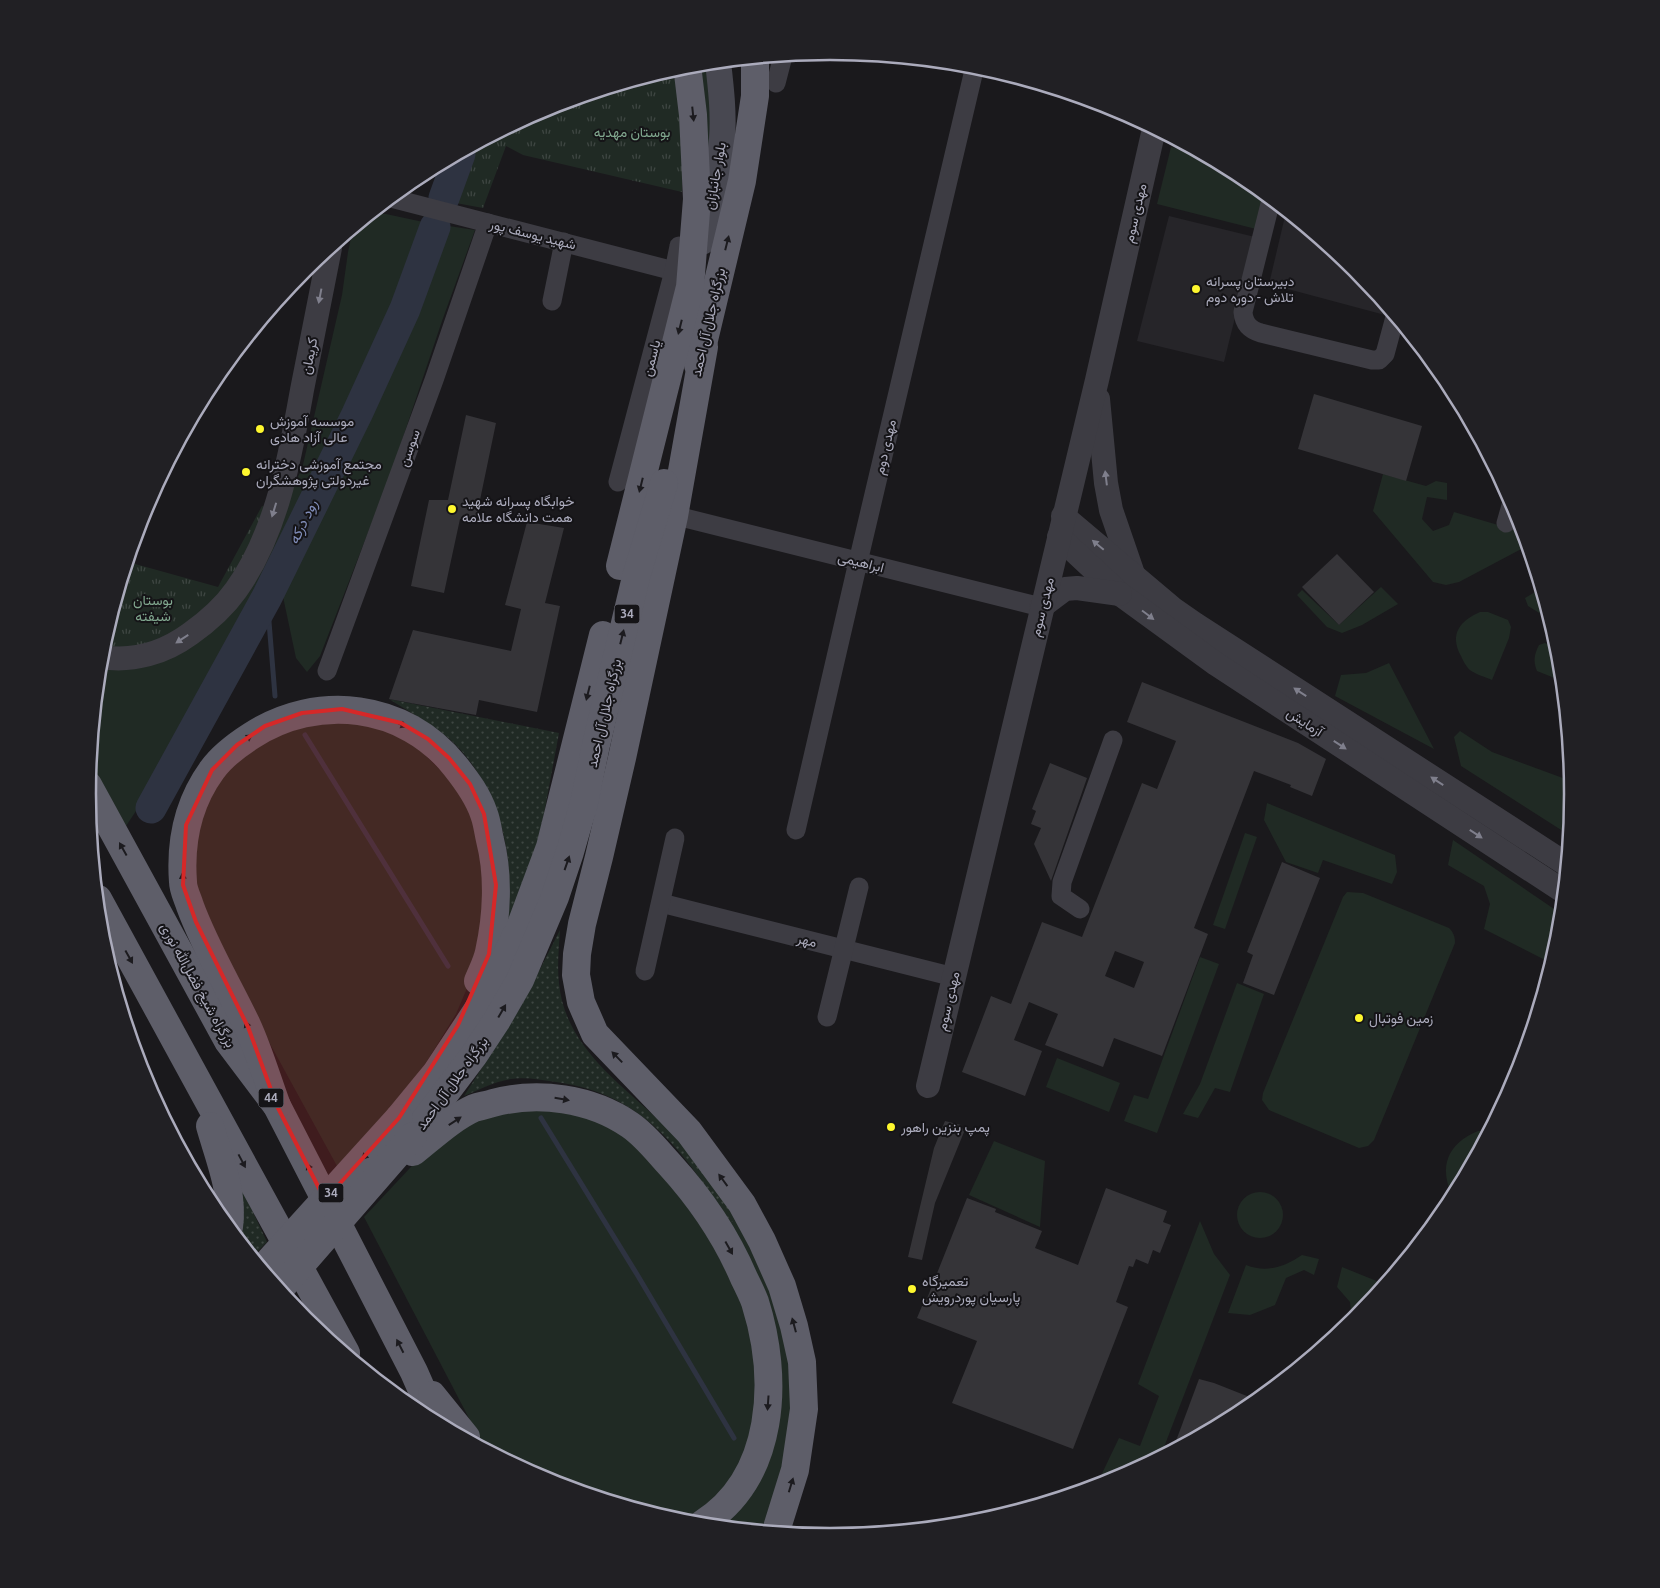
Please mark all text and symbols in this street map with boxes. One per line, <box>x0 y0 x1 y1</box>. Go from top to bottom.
one-way arrow <box>689 106 697 122</box>
park label: بوستان مهدیه <box>594 124 670 141</box>
street label: بلوار جانبازان <box>701 141 730 211</box>
street label: مهدی سوم <box>1120 182 1151 245</box>
street label: شهید یوسف پور <box>487 215 578 254</box>
one-way arrow <box>723 236 731 251</box>
street label: بزرگراه جلال آل احمد <box>688 266 730 378</box>
place label: دبیرستان پسرانه تلاش - دوره دوم <box>1206 273 1295 306</box>
marker: دبیرستان پسرانه تلاش - دوره دوم <box>1190 283 1202 295</box>
one-way arrow <box>316 289 324 305</box>
one-way arrow <box>676 319 684 335</box>
street label: کریمان <box>298 336 321 376</box>
street label: یاسمن <box>638 338 665 378</box>
place label: موسسه آموزش عالی آزاد هادی <box>270 413 354 446</box>
street label: مهدی دوم <box>871 418 900 476</box>
marker: موسسه آموزش عالی آزاد هادی <box>254 423 266 435</box>
street label: سوسن <box>395 427 424 469</box>
place label: مجتمع آموزشی دخترانه غیردولتی پژوهشگران <box>256 456 382 490</box>
marker: مجتمع آموزشی دخترانه غیردولتی پژوهشگران <box>240 466 252 478</box>
one-way arrow <box>1102 470 1110 486</box>
one-way arrow <box>637 477 645 492</box>
place label: خوابگاه پسرانه شهید همت دانشگاه علامه <box>462 493 574 525</box>
water label: رود درکه <box>284 497 322 547</box>
one-way arrow <box>269 503 277 518</box>
marker: خوابگاه پسرانه شهید همت دانشگاه علامه <box>446 503 458 515</box>
one-way arrow <box>1092 540 1105 551</box>
street label: ابراهیمی <box>836 549 886 576</box>
street label: مهدی سوم <box>1027 576 1058 639</box>
park label: بوستان شیفته <box>133 592 173 624</box>
road number: 34 <box>614 604 640 624</box>
one-way arrow <box>1141 610 1155 620</box>
one-way arrow <box>618 629 626 644</box>
one-way arrow <box>176 635 189 644</box>
street label: بزرگراه جلال آل احمد <box>584 657 626 769</box>
one-way arrow <box>584 686 592 701</box>
one-way arrow <box>1293 688 1307 697</box>
street label: آزمایش <box>1283 704 1327 741</box>
one-way arrow <box>393 720 407 728</box>
one-way arrow <box>239 734 253 744</box>
one-way arrow <box>1334 741 1347 750</box>
one-way arrow <box>1430 776 1443 785</box>
one-way arrow <box>1470 830 1483 839</box>
one-way arrow <box>119 842 127 856</box>
one-way arrow <box>564 855 571 870</box>
one-way arrow <box>179 871 187 887</box>
street label: بزرگراه شیخ فضل‌الله نوری <box>155 920 239 1051</box>
street label: مهر <box>794 930 819 951</box>
one-way arrow <box>125 950 133 965</box>
street label: مهدی سوم <box>933 970 964 1033</box>
one-way arrow <box>497 1004 506 1018</box>
place label: زمین فوتبال <box>1369 1010 1434 1028</box>
marker: زمین فوتبال <box>1353 1012 1365 1024</box>
one-way arrow <box>244 1020 252 1035</box>
street label: بزرگراه جلال آل احمد <box>413 1033 493 1134</box>
one-way arrow <box>611 1051 623 1063</box>
road number: 44 <box>258 1088 284 1108</box>
one-way arrow <box>555 1096 571 1104</box>
one-way arrow <box>448 1116 461 1125</box>
place label: پمپ بنزین راهور <box>900 1119 990 1137</box>
marker: پمپ بنزین راهور <box>885 1121 897 1133</box>
one-way arrow <box>361 1147 373 1159</box>
one-way arrow <box>238 1154 246 1168</box>
one-way arrow <box>306 1163 314 1177</box>
one-way arrow <box>718 1173 728 1187</box>
road number: 34 <box>318 1184 344 1202</box>
one-way arrow <box>725 1241 734 1255</box>
place label: تعمیرگاه پارسیان پوردرویش <box>922 1273 1020 1307</box>
marker: تعمیرگاه پارسیان پوردرویش <box>906 1283 918 1295</box>
one-way arrow <box>789 1317 797 1332</box>
one-way arrow <box>396 1339 404 1353</box>
one-way arrow <box>764 1395 772 1411</box>
one-way arrow <box>787 1477 795 1492</box>

